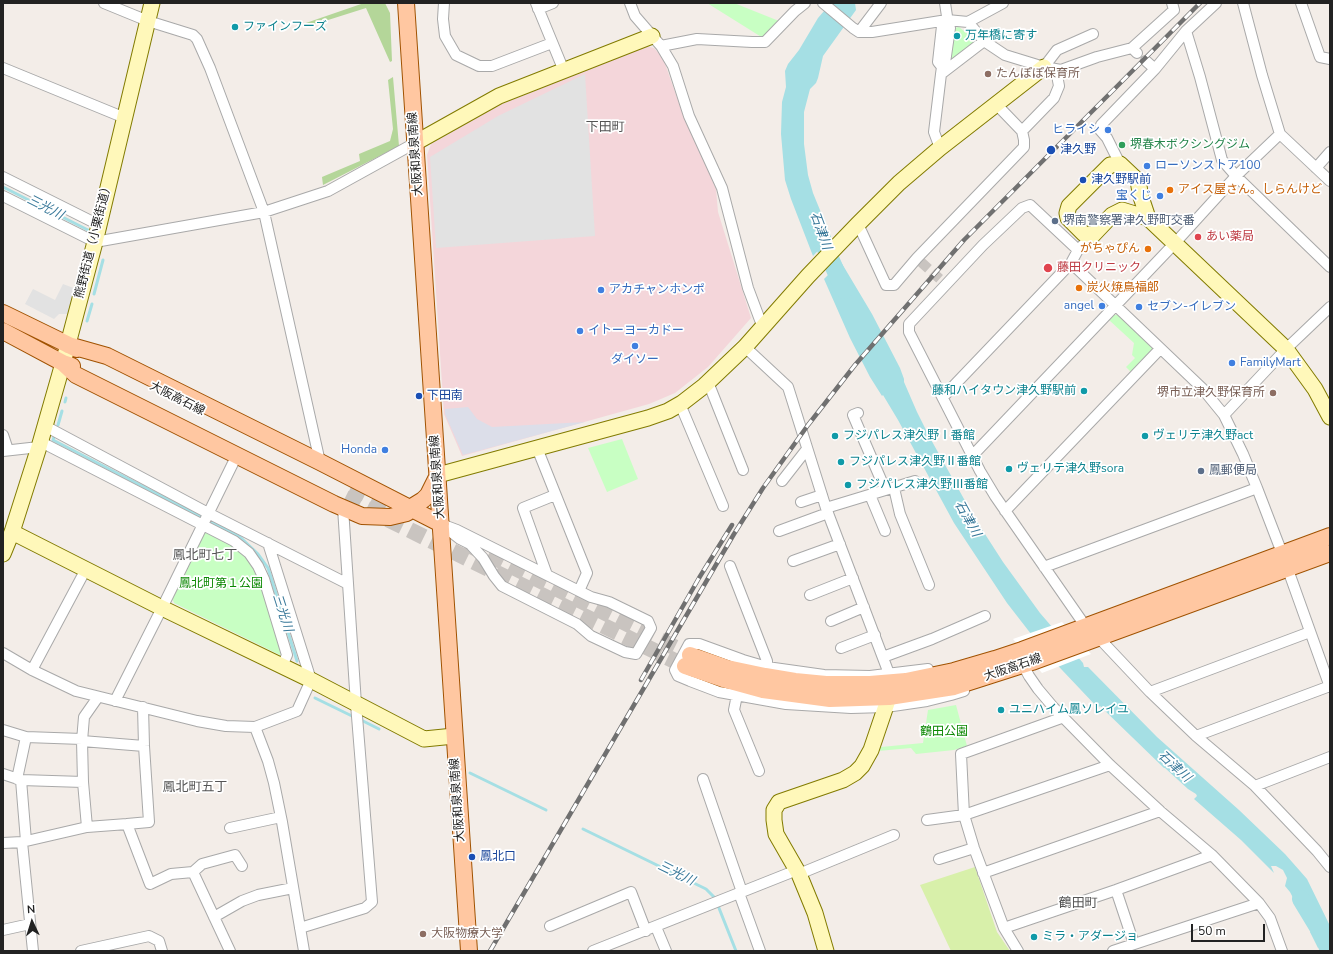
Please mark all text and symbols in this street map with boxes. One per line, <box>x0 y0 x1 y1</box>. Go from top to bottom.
place label: ファインフーズ <box>243 20 327 34</box>
marker: ファインフーズ <box>230 22 240 32</box>
place label: 万年橋に寄す <box>965 29 1037 43</box>
marker: 万年橋に寄す <box>952 31 962 41</box>
place label: たんぽぽ保育所 <box>996 67 1080 81</box>
marker: たんぽぽ保育所 <box>983 69 993 79</box>
street label: 大阪和泉泉南線 <box>406 112 426 196</box>
district label: 下田町 <box>586 120 624 136</box>
place label: ヒライシ <box>1052 123 1100 137</box>
marker: ヒライシ <box>1103 125 1113 135</box>
place label: 堺春木ボクシングジム <box>1130 138 1250 152</box>
marker: 堺春木ボクシングジム <box>1117 140 1127 150</box>
place label: 津久野 <box>1060 143 1096 157</box>
marker: 津久野 <box>1045 144 1057 156</box>
place label: ローソンストア100 <box>1155 159 1261 173</box>
marker: ローソンストア100 <box>1142 161 1152 171</box>
place label: 津久野駅前 <box>1091 173 1151 187</box>
marker: 津久野駅前 <box>1078 175 1088 185</box>
street label: 熊野街道（小栗街道） <box>72 180 116 300</box>
place label: アイス屋さん。しらんけど <box>1178 183 1322 197</box>
marker: アイス屋さん。しらんけど <box>1165 185 1175 195</box>
place label: 宝くじ <box>1116 189 1152 203</box>
marker: 宝くじ <box>1155 191 1165 201</box>
water label: 三光川 <box>24 192 66 224</box>
water label: 石津川 <box>806 210 834 252</box>
place label: 堺南警察署津久野町交番 <box>1063 214 1195 228</box>
marker: 堺南警察署津久野町交番 <box>1050 216 1060 226</box>
place label: あい薬局 <box>1206 230 1254 244</box>
marker: あい薬局 <box>1193 232 1203 242</box>
place label: がちゃぴん <box>1080 242 1140 256</box>
marker: がちゃぴん <box>1143 244 1153 254</box>
place label: 藤田クリニック <box>1057 261 1141 275</box>
marker: 藤田クリニック <box>1042 262 1054 274</box>
place label: 炭火焼鳥福郎 <box>1087 281 1159 295</box>
place label: アカチャンホンポ <box>609 283 705 297</box>
marker: 炭火焼鳥福郎 <box>1074 283 1084 293</box>
marker: アカチャンホンポ <box>596 285 606 295</box>
place label: angel <box>1064 299 1094 313</box>
place label: セブン-イレブン <box>1147 300 1236 314</box>
marker: angel <box>1097 301 1107 311</box>
marker: セブン-イレブン <box>1134 302 1144 312</box>
place label: イトーヨーカドー <box>588 324 684 338</box>
marker: イトーヨーカドー <box>575 326 585 336</box>
marker: ダイソー <box>630 341 640 351</box>
place label: ダイソー <box>611 353 659 367</box>
place label: FamilyMart <box>1240 356 1301 370</box>
marker: FamilyMart <box>1227 358 1237 368</box>
street label: 大阪高石線 <box>147 379 207 419</box>
place label: 藤和ハイタウン津久野駅前 <box>932 384 1076 398</box>
marker: 藤和ハイタウン津久野駅前 <box>1079 386 1089 396</box>
place label: 堺市立津久野保育所 <box>1157 386 1265 400</box>
marker: 堺市立津久野保育所 <box>1268 388 1278 398</box>
place label: 下田南 <box>427 389 463 403</box>
marker: 下田南 <box>414 391 424 401</box>
place label: フジパレス津久野Ⅰ番館 <box>843 429 975 443</box>
place label: ヴェリテ津久野act <box>1153 429 1253 443</box>
marker: フジパレス津久野Ⅰ番館 <box>830 431 840 441</box>
marker: ヴェリテ津久野act <box>1140 431 1150 441</box>
street label: 大阪和泉泉南線 <box>428 435 448 519</box>
place label: Honda <box>341 443 377 457</box>
marker: Honda <box>380 445 390 455</box>
place label: フジパレス津久野Ⅱ番館 <box>849 455 981 469</box>
marker: フジパレス津久野Ⅱ番館 <box>836 457 846 467</box>
place label: ヴェリテ津久野sora <box>1017 462 1124 476</box>
marker: ヴェリテ津久野sora <box>1004 464 1014 474</box>
place label: 鳳郵便局 <box>1209 464 1257 478</box>
marker: 鳳郵便局 <box>1196 466 1206 476</box>
place label: フジパレス津久野Ⅲ番館 <box>856 478 988 492</box>
marker: フジパレス津久野Ⅲ番館 <box>843 480 853 490</box>
water label: 石津川 <box>951 498 983 540</box>
district label: 鳳北町七丁 <box>173 548 237 564</box>
park label: 鳳北町第１公園 <box>179 577 263 591</box>
water label: 三光川 <box>269 592 295 634</box>
street label: 大阪高石線 <box>982 651 1044 685</box>
place label: ユニハイム鳳ソレイユ <box>1009 703 1129 717</box>
marker: ユニハイム鳳ソレイユ <box>996 705 1006 715</box>
park label: 鶴田公園 <box>920 725 968 739</box>
water label: 石津川 <box>1154 748 1194 786</box>
street label: 大阪和泉泉南線 <box>448 758 468 842</box>
district label: 鳳北町五丁 <box>163 780 227 796</box>
place label: 鳳北口 <box>480 850 516 864</box>
marker: 鳳北口 <box>467 852 477 862</box>
water label: 三光川 <box>655 858 697 890</box>
district label: 鶴田町 <box>1059 896 1097 912</box>
north arrow <box>12 902 52 942</box>
text: N <box>26 902 36 917</box>
scale bar <box>1193 916 1267 942</box>
text: 50 m <box>1198 923 1226 939</box>
place label: 大阪物療大学 <box>431 927 503 941</box>
marker: 大阪物療大学 <box>418 929 428 939</box>
place label: ミラ・アダージョ <box>1042 930 1138 944</box>
marker: ミラ・アダージョ <box>1029 932 1039 942</box>

